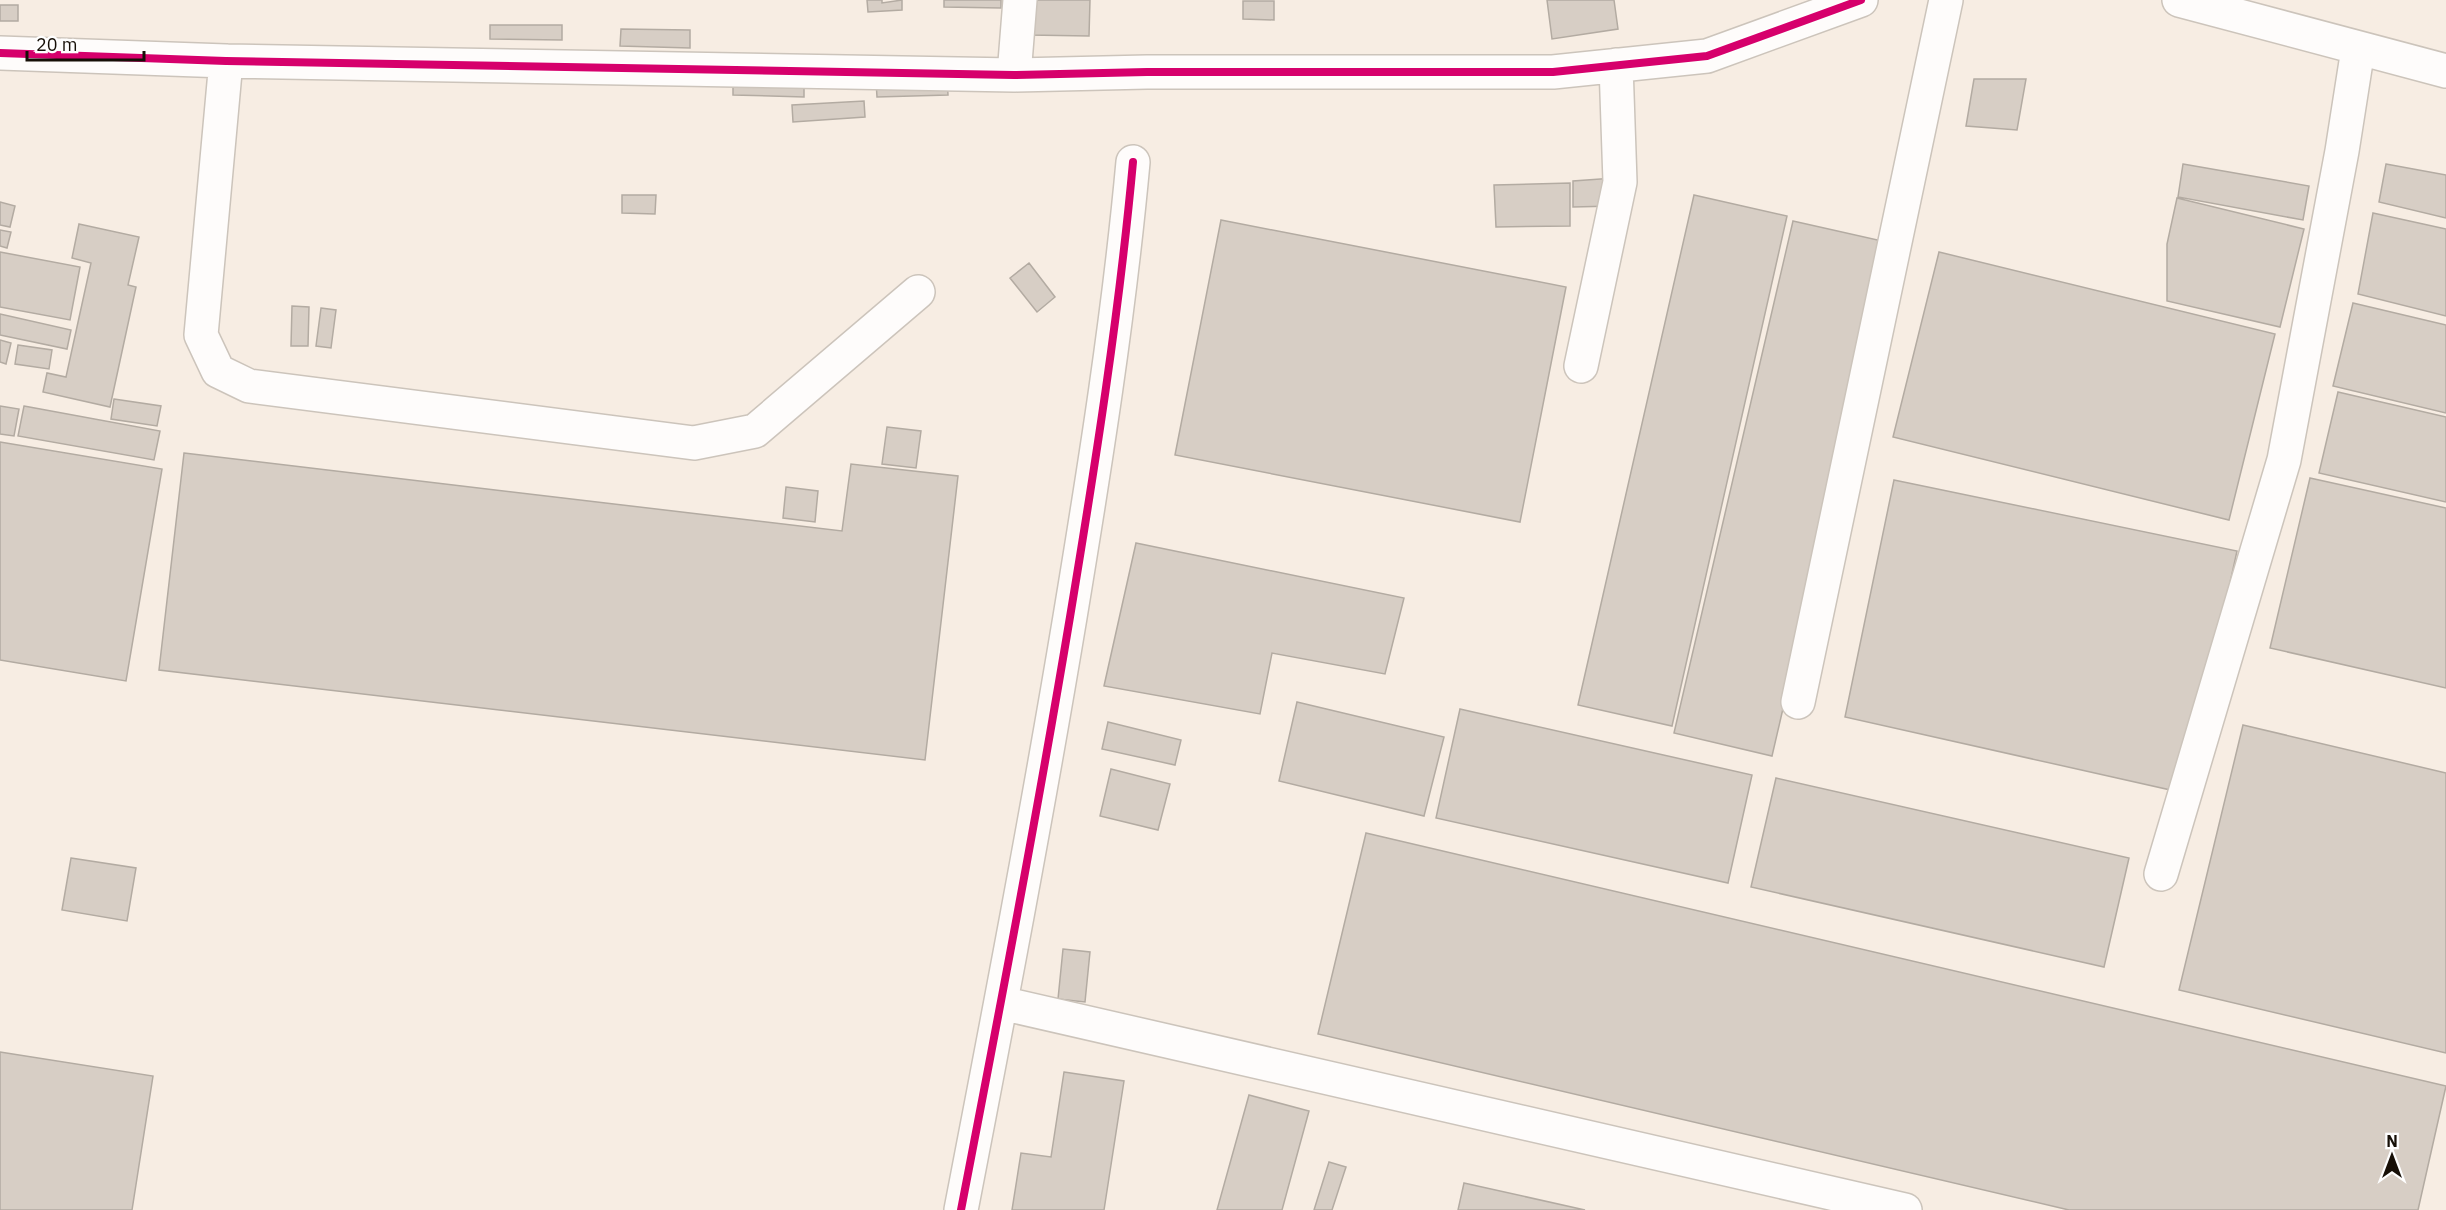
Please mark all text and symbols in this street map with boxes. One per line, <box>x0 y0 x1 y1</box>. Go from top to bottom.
scale bar <box>27 24 144 62</box>
text: 20 m <box>36 33 78 56</box>
north arrow <box>2362 1126 2422 1186</box>
text: N <box>2386 1131 2398 1151</box>

